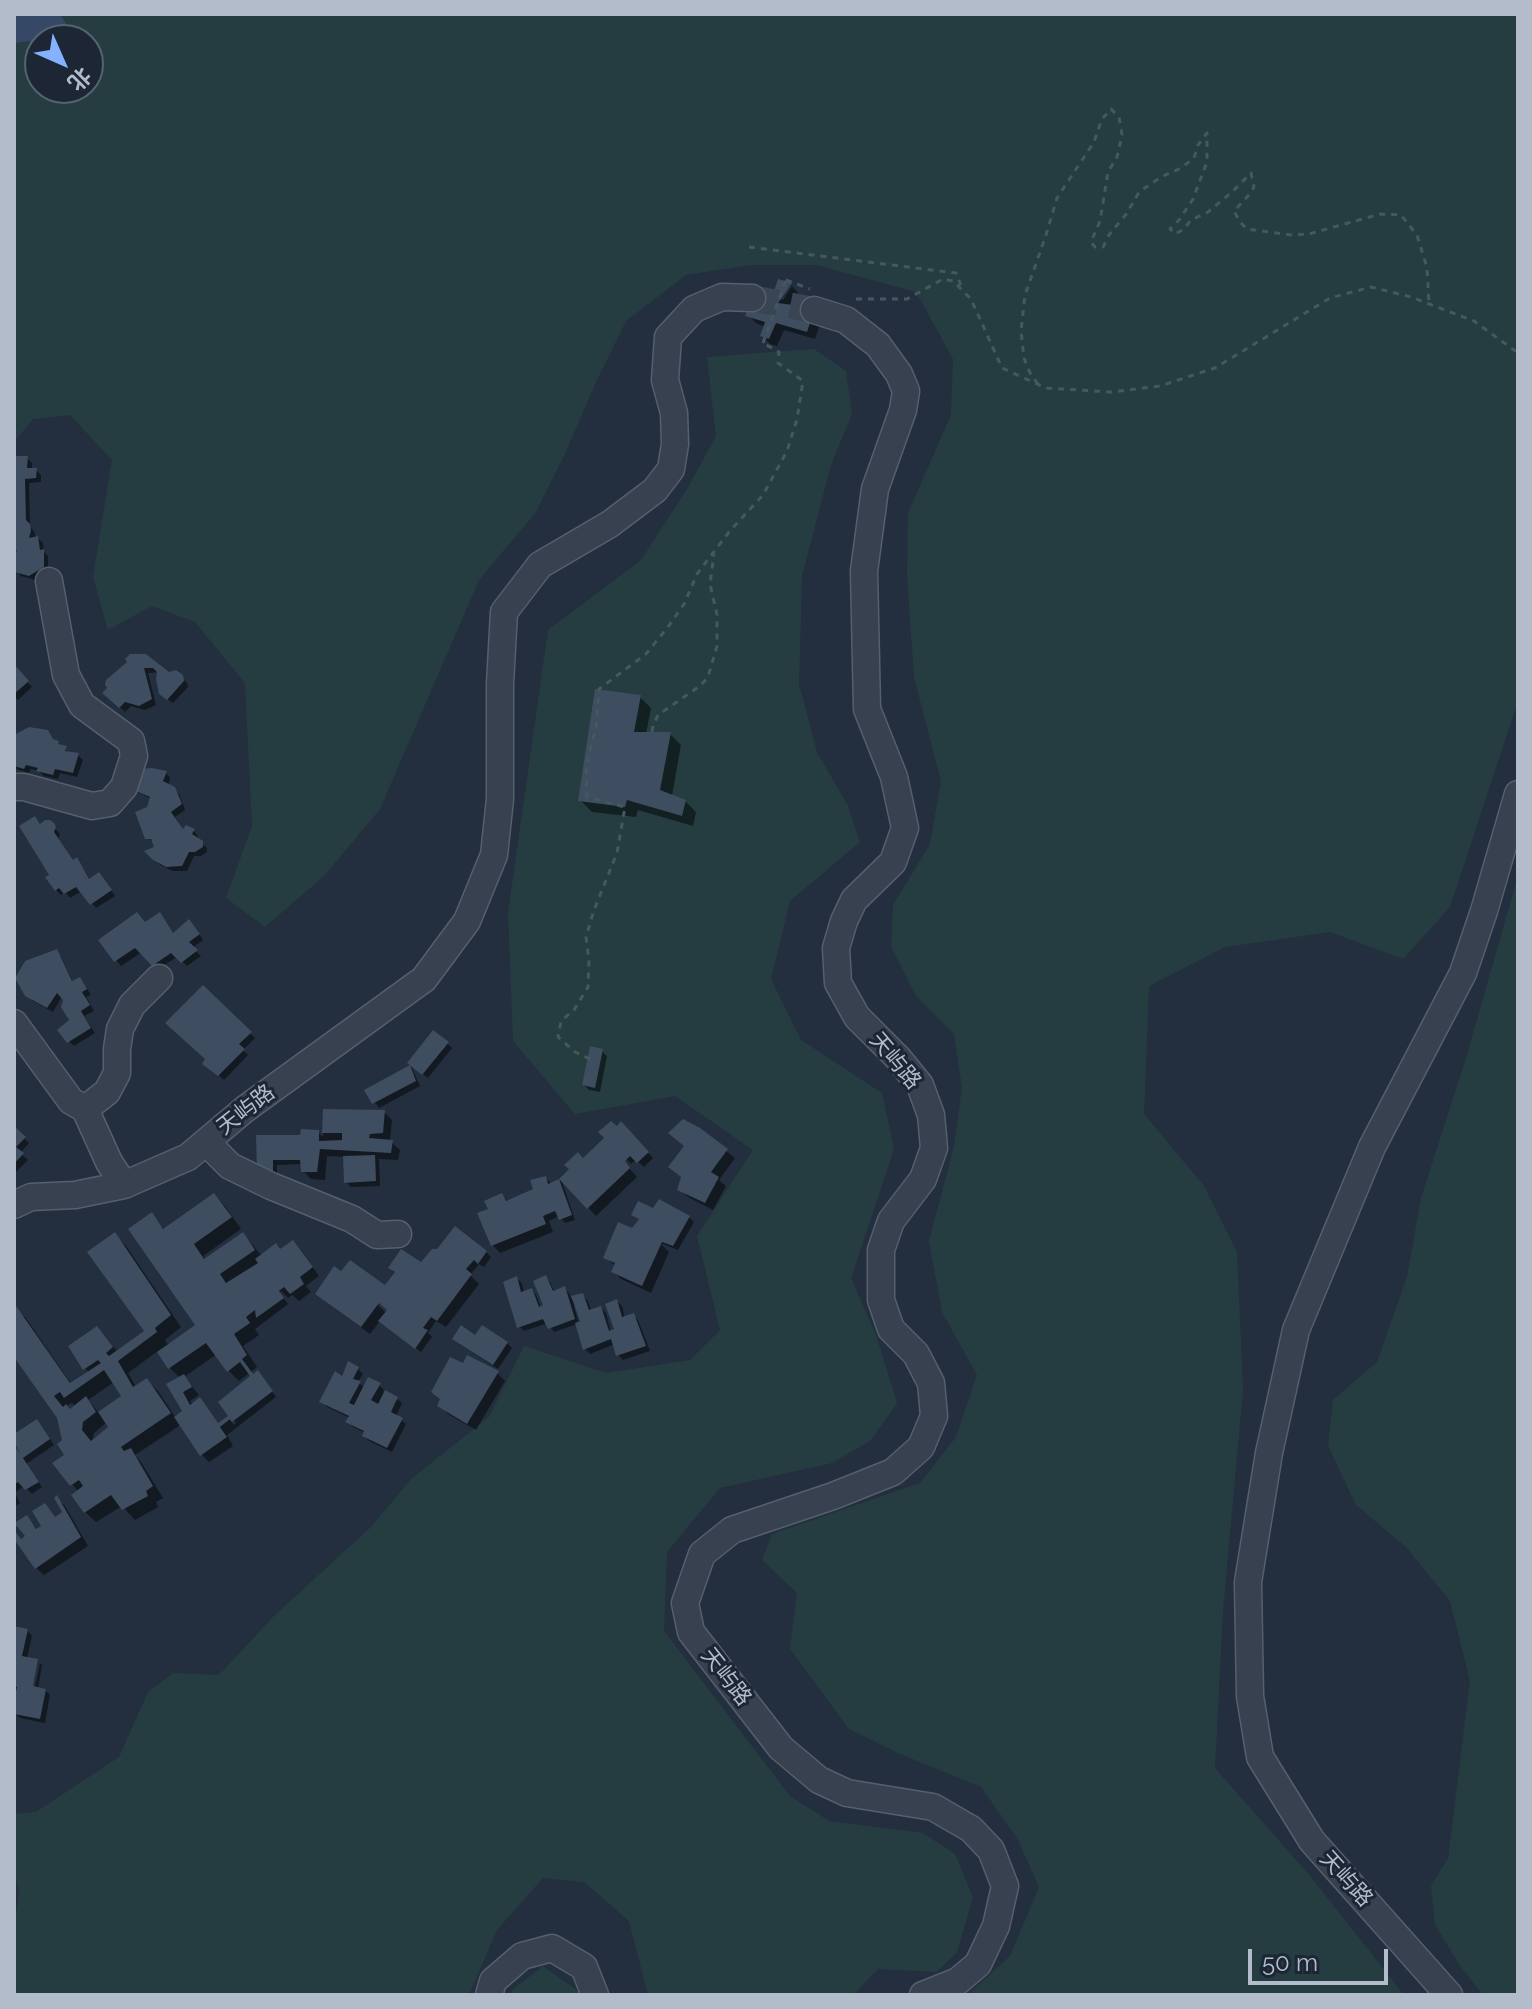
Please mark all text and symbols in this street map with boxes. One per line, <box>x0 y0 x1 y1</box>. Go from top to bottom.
north arrow <box>24 24 104 104</box>
text: 北 <box>63 63 97 97</box>
street label: 天屿路 <box>864 1027 926 1095</box>
street label: 天屿路 <box>212 1079 280 1141</box>
street label: 天屿路 <box>695 1643 757 1711</box>
street label: 天屿路 <box>1314 1846 1378 1912</box>
scale bar <box>1252 1933 1392 1983</box>
text: 50 m <box>1262 1948 1318 1977</box>

